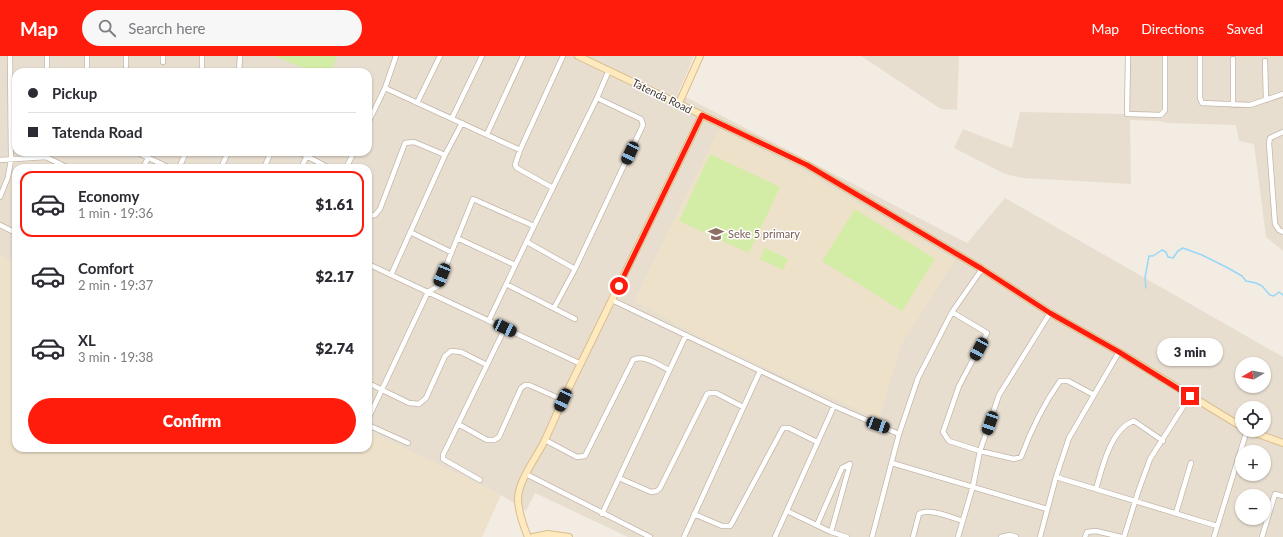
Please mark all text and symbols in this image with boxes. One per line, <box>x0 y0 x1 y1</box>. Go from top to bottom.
search box <box>82 10 362 46</box>
text: Map <box>20 17 58 40</box>
icon: search <box>96 17 118 39</box>
text: Search here <box>128 19 206 37</box>
text: Map <box>1092 20 1119 37</box>
text: Directions <box>1141 20 1204 37</box>
text: Saved <box>1226 20 1263 37</box>
street label: Tatenda Road <box>630 75 694 116</box>
text: Pickup <box>52 84 97 102</box>
text: Tatenda Road <box>52 123 143 141</box>
car <box>619 140 641 166</box>
icon: car <box>30 186 66 222</box>
text: Economy <box>78 187 139 205</box>
text: $1.61 <box>316 195 354 213</box>
text: 1 min · 19:36 <box>78 205 153 221</box>
school or university icon: Seke 5 primary <box>707 225 725 243</box>
place label: Seke 5 primary <box>728 227 800 240</box>
icon: car <box>30 258 66 294</box>
text: Comfort <box>78 259 134 277</box>
car <box>432 262 452 288</box>
text: $2.17 <box>316 267 354 285</box>
text: 2 min · 19:37 <box>78 277 153 293</box>
route start <box>610 277 628 295</box>
car <box>492 317 518 339</box>
icon: car <box>30 330 66 366</box>
text: XL <box>78 331 96 349</box>
car <box>968 336 990 362</box>
callout: 3 min <box>1157 338 1223 366</box>
text: $2.74 <box>316 339 354 357</box>
text: 3 min <box>1174 344 1206 360</box>
text: 3 min · 19:38 <box>78 349 153 365</box>
north arrow <box>1235 357 1271 393</box>
map controls <box>1235 357 1271 525</box>
car <box>552 387 574 413</box>
route end <box>1181 387 1199 405</box>
button: Confirm <box>28 398 356 444</box>
button: locate <box>1235 401 1271 437</box>
car <box>980 410 1000 436</box>
car <box>865 415 891 435</box>
button: + <box>1235 445 1271 481</box>
button: − <box>1235 489 1271 525</box>

